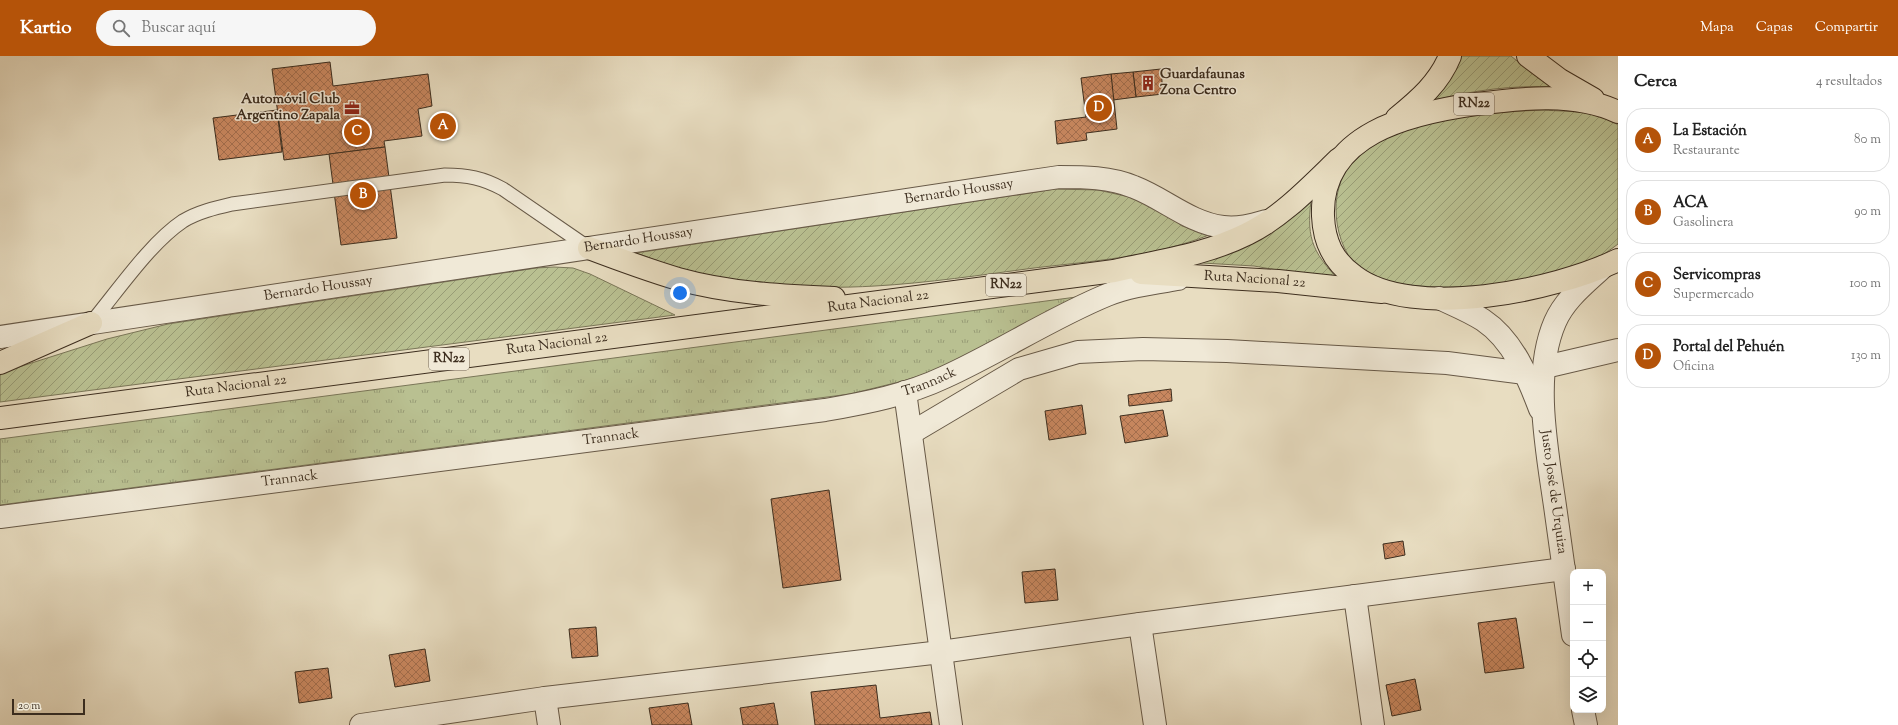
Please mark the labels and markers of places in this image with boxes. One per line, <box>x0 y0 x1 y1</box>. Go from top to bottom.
place label: Guardafaunas Zona Centro <box>1160 65 1245 101</box>
building icon: Guardafaunas Zona Centro <box>1139 74 1157 92</box>
place label: Automóvil Club Argentino Zapala <box>236 90 341 126</box>
pin: D <box>1086 93 1112 123</box>
office icon: Automóvil Club Argentino Zapala <box>343 99 361 117</box>
pin: A <box>430 111 456 141</box>
pin: C <box>344 117 370 147</box>
pin: B <box>350 180 376 210</box>

